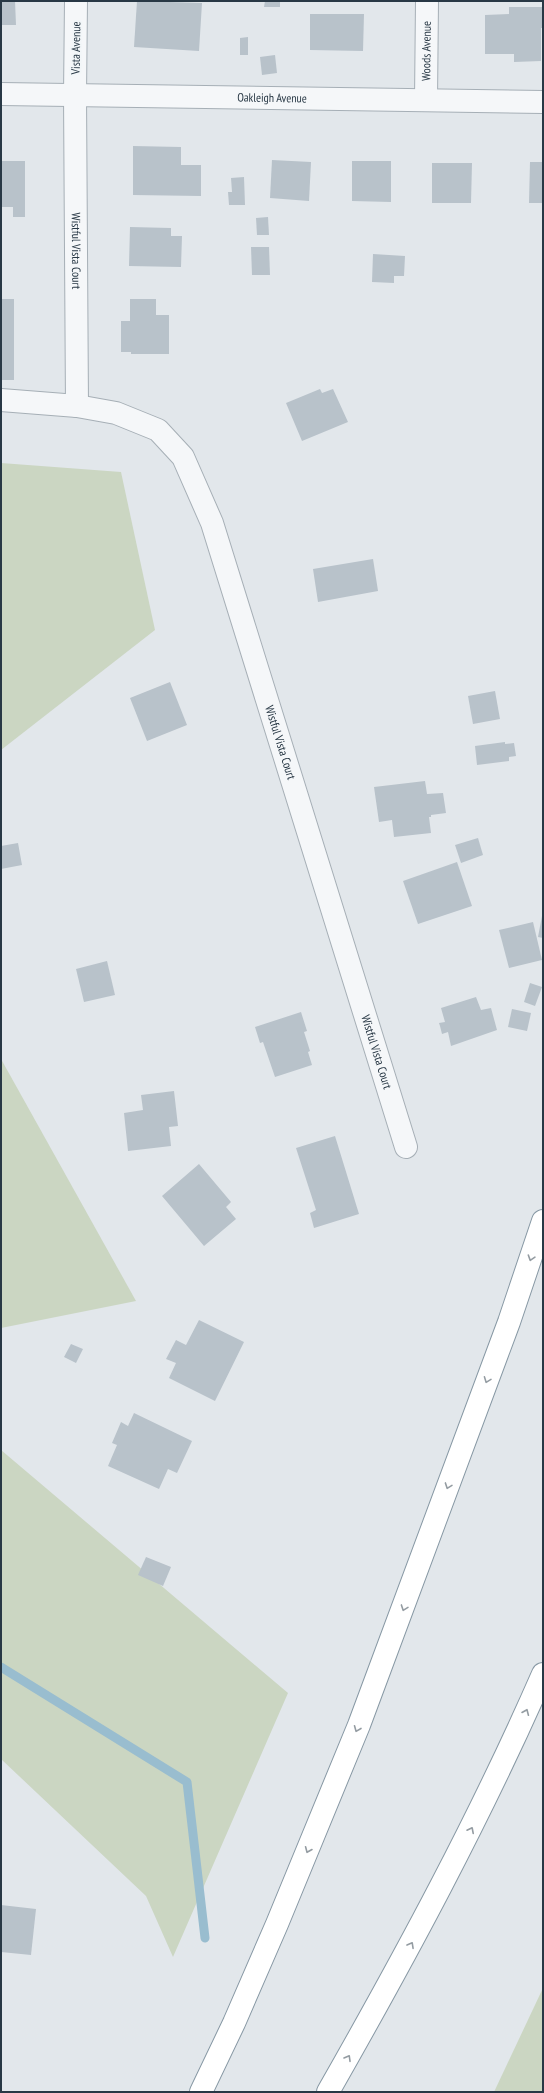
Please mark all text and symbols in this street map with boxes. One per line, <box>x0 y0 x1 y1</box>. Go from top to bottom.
street label: Vista Avenue <box>68 21 83 76</box>
street label: Woods Avenue <box>418 21 434 81</box>
street label: Oakleigh Avenue <box>237 89 307 106</box>
street label: Wistful Vista Court <box>69 213 84 290</box>
street label: Wistful Vista Court <box>262 704 300 782</box>
street label: Wistful Vista Court <box>358 1013 396 1091</box>
one-way arrow <box>527 1254 535 1261</box>
one-way arrow <box>484 1377 492 1384</box>
one-way arrow <box>444 1482 452 1489</box>
one-way arrow <box>400 1605 408 1612</box>
one-way arrow <box>522 1708 530 1715</box>
one-way arrow <box>354 1726 362 1733</box>
one-way arrow <box>467 1826 474 1834</box>
one-way arrow <box>305 1846 313 1853</box>
one-way arrow <box>406 1941 414 1949</box>
one-way arrow <box>343 2055 350 2062</box>

